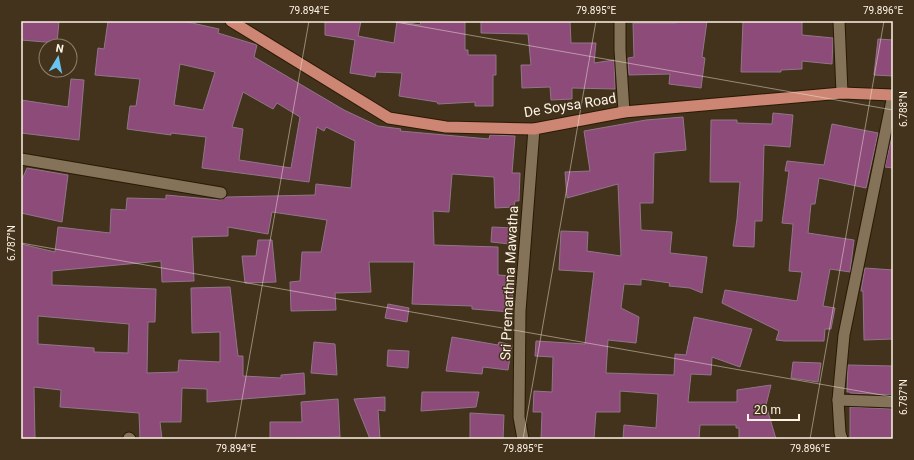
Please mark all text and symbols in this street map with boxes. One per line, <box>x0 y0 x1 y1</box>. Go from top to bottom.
text: 79.894°E <box>289 5 329 16</box>
text: 79.895°E <box>576 5 616 16</box>
text: 79.896°E <box>863 5 903 16</box>
north arrow <box>38 38 78 78</box>
text: N <box>55 42 65 56</box>
street label: De Soysa Road <box>523 90 617 120</box>
text: 6.788°N <box>898 91 909 127</box>
street label: Sri Premarthna Mawatha <box>497 205 521 361</box>
text: 6.787°N <box>6 225 17 261</box>
text: 6.787°N <box>898 379 909 415</box>
scale bar <box>748 396 799 422</box>
text: 20 m <box>754 403 781 417</box>
text: 79.894°E <box>216 443 256 454</box>
text: 79.895°E <box>503 443 543 454</box>
text: 79.896°E <box>790 443 830 454</box>

